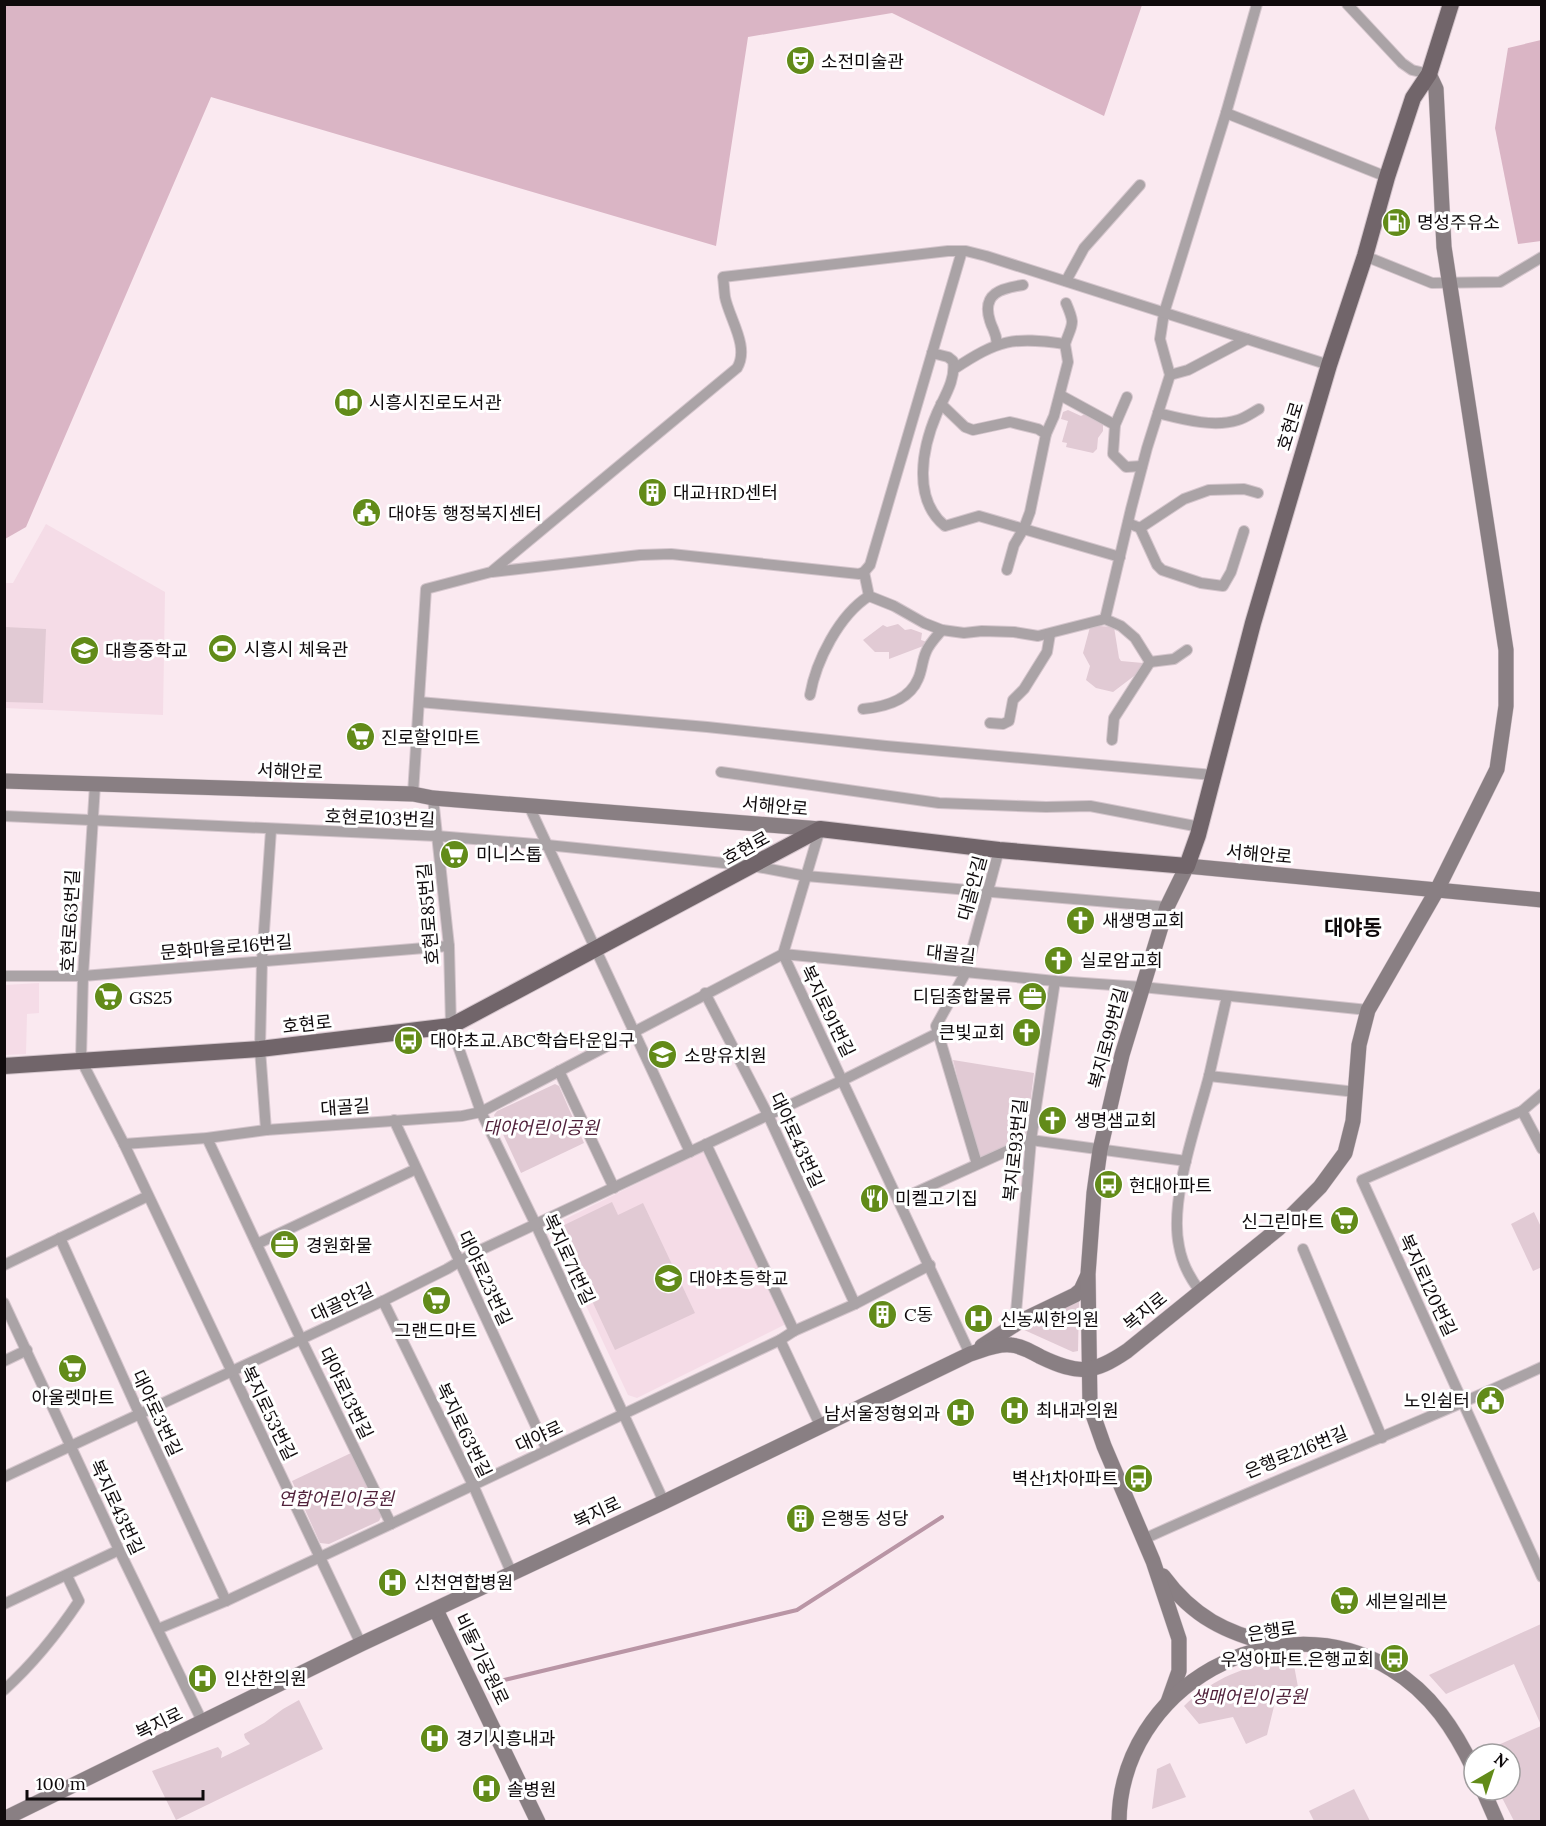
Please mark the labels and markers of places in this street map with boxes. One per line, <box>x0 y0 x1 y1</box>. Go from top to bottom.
theatre icon: 소전미술관 <box>784 45 816 77</box>
place label: 소전미술관 <box>821 50 904 73</box>
fuel station icon: 명성주유소 <box>1380 206 1412 238</box>
place label: 명성주유소 <box>1417 211 1500 234</box>
library icon: 시흥시진로도서관 <box>332 386 364 418</box>
place label: 시흥시진로도서관 <box>369 391 502 414</box>
building icon: 대교HRD센터 <box>636 476 668 508</box>
place label: 대교HRD센터 <box>673 481 778 504</box>
public building icon: 대야동 행정복지센터 <box>351 497 383 529</box>
place label: 대야동 행정복지센터 <box>388 502 542 525</box>
sports icon: 시흥시 체육관 <box>207 633 239 665</box>
school or university icon: 대흥중학교 <box>68 634 100 666</box>
place label: 시흥시 체육관 <box>244 638 349 661</box>
place label: 대흥중학교 <box>105 639 188 662</box>
supermarket icon: 진로할인마트 <box>344 721 376 753</box>
place label: 진로할인마트 <box>381 726 480 749</box>
supermarket icon: 미니스톱 <box>439 838 471 870</box>
place label: 미니스톱 <box>476 843 542 866</box>
church icon: 새생명교회 <box>1065 904 1097 936</box>
place label: 새생명교회 <box>1102 909 1185 932</box>
church icon: 실로암교회 <box>1043 944 1075 976</box>
place label: 실로암교회 <box>1080 949 1163 972</box>
office icon: 디딤종합물류 <box>1017 980 1049 1012</box>
supermarket icon: GS25 <box>92 981 124 1013</box>
place label: 디딤종합물류 <box>913 985 1012 1008</box>
place label: GS25 <box>129 986 172 1009</box>
church icon: 큰빛교회 <box>1010 1016 1042 1048</box>
place label: 큰빛교회 <box>939 1021 1005 1044</box>
bus stop icon: 대야초교.ABC학습타운입구 <box>393 1024 425 1056</box>
place label: 대야초교.ABC학습타운입구 <box>430 1029 635 1052</box>
school or university icon: 소망유치원 <box>647 1039 679 1071</box>
place label: 소망유치원 <box>684 1044 767 1067</box>
church icon: 생명샘교회 <box>1037 1104 1069 1136</box>
place label: 생명샘교회 <box>1074 1109 1157 1132</box>
bus stop icon: 현대아파트 <box>1092 1169 1124 1201</box>
place label: 현대아파트 <box>1129 1174 1212 1197</box>
restaurant icon: 미켈고기집 <box>858 1182 890 1214</box>
place label: 미켈고기집 <box>895 1187 978 1210</box>
supermarket icon: 신그린마트 <box>1329 1205 1361 1237</box>
place label: 신그린마트 <box>1241 1210 1324 1233</box>
office icon: 경원화물 <box>269 1229 301 1261</box>
place label: 경원화물 <box>306 1234 372 1257</box>
school or university icon: 대야초등학교 <box>652 1262 684 1294</box>
place label: 대야초등학교 <box>689 1267 788 1290</box>
supermarket icon: 그랜드마트 <box>420 1285 452 1317</box>
building icon: C동 <box>867 1298 899 1330</box>
place label: C동 <box>904 1303 933 1326</box>
hospital icon: 신농씨한의원 <box>963 1303 995 1335</box>
place label: 신농씨한의원 <box>1000 1308 1099 1331</box>
place label: 그랜드마트 <box>395 1319 477 1342</box>
supermarket icon: 아울렛마트 <box>57 1352 89 1384</box>
public building icon: 노인쉼터 <box>1475 1384 1507 1416</box>
place label: 아울렛마트 <box>32 1386 114 1409</box>
place label: 노인쉼터 <box>1404 1389 1470 1412</box>
hospital icon: 최내과의원 <box>999 1394 1031 1426</box>
hospital icon: 남서울정형외과 <box>945 1397 977 1429</box>
place label: 최내과의원 <box>1036 1399 1119 1422</box>
place label: 남서울정형외과 <box>824 1402 940 1425</box>
bus stop icon: 벽산1차아파트 <box>1123 1462 1155 1494</box>
place label: 벽산1차아파트 <box>1012 1467 1118 1490</box>
building icon: 은행동 성당 <box>784 1502 816 1534</box>
place label: 은행동 성당 <box>821 1507 909 1530</box>
hospital icon: 신천연합병원 <box>377 1566 409 1598</box>
place label: 신천연합병원 <box>414 1571 513 1594</box>
supermarket icon: 세븐일레븐 <box>1328 1585 1360 1617</box>
place label: 세븐일레븐 <box>1365 1590 1448 1613</box>
bus stop icon: 우성아파트.은행교회 <box>1379 1643 1411 1675</box>
place label: 우성아파트.은행교회 <box>1221 1648 1374 1671</box>
hospital icon: 인산한의원 <box>187 1662 219 1694</box>
place label: 인산한의원 <box>224 1667 307 1690</box>
hospital icon: 경기시흥내과 <box>419 1722 451 1754</box>
place label: 경기시흥내과 <box>456 1727 556 1750</box>
hospital icon: 솔병원 <box>470 1773 502 1805</box>
place label: 솔병원 <box>507 1778 557 1801</box>

